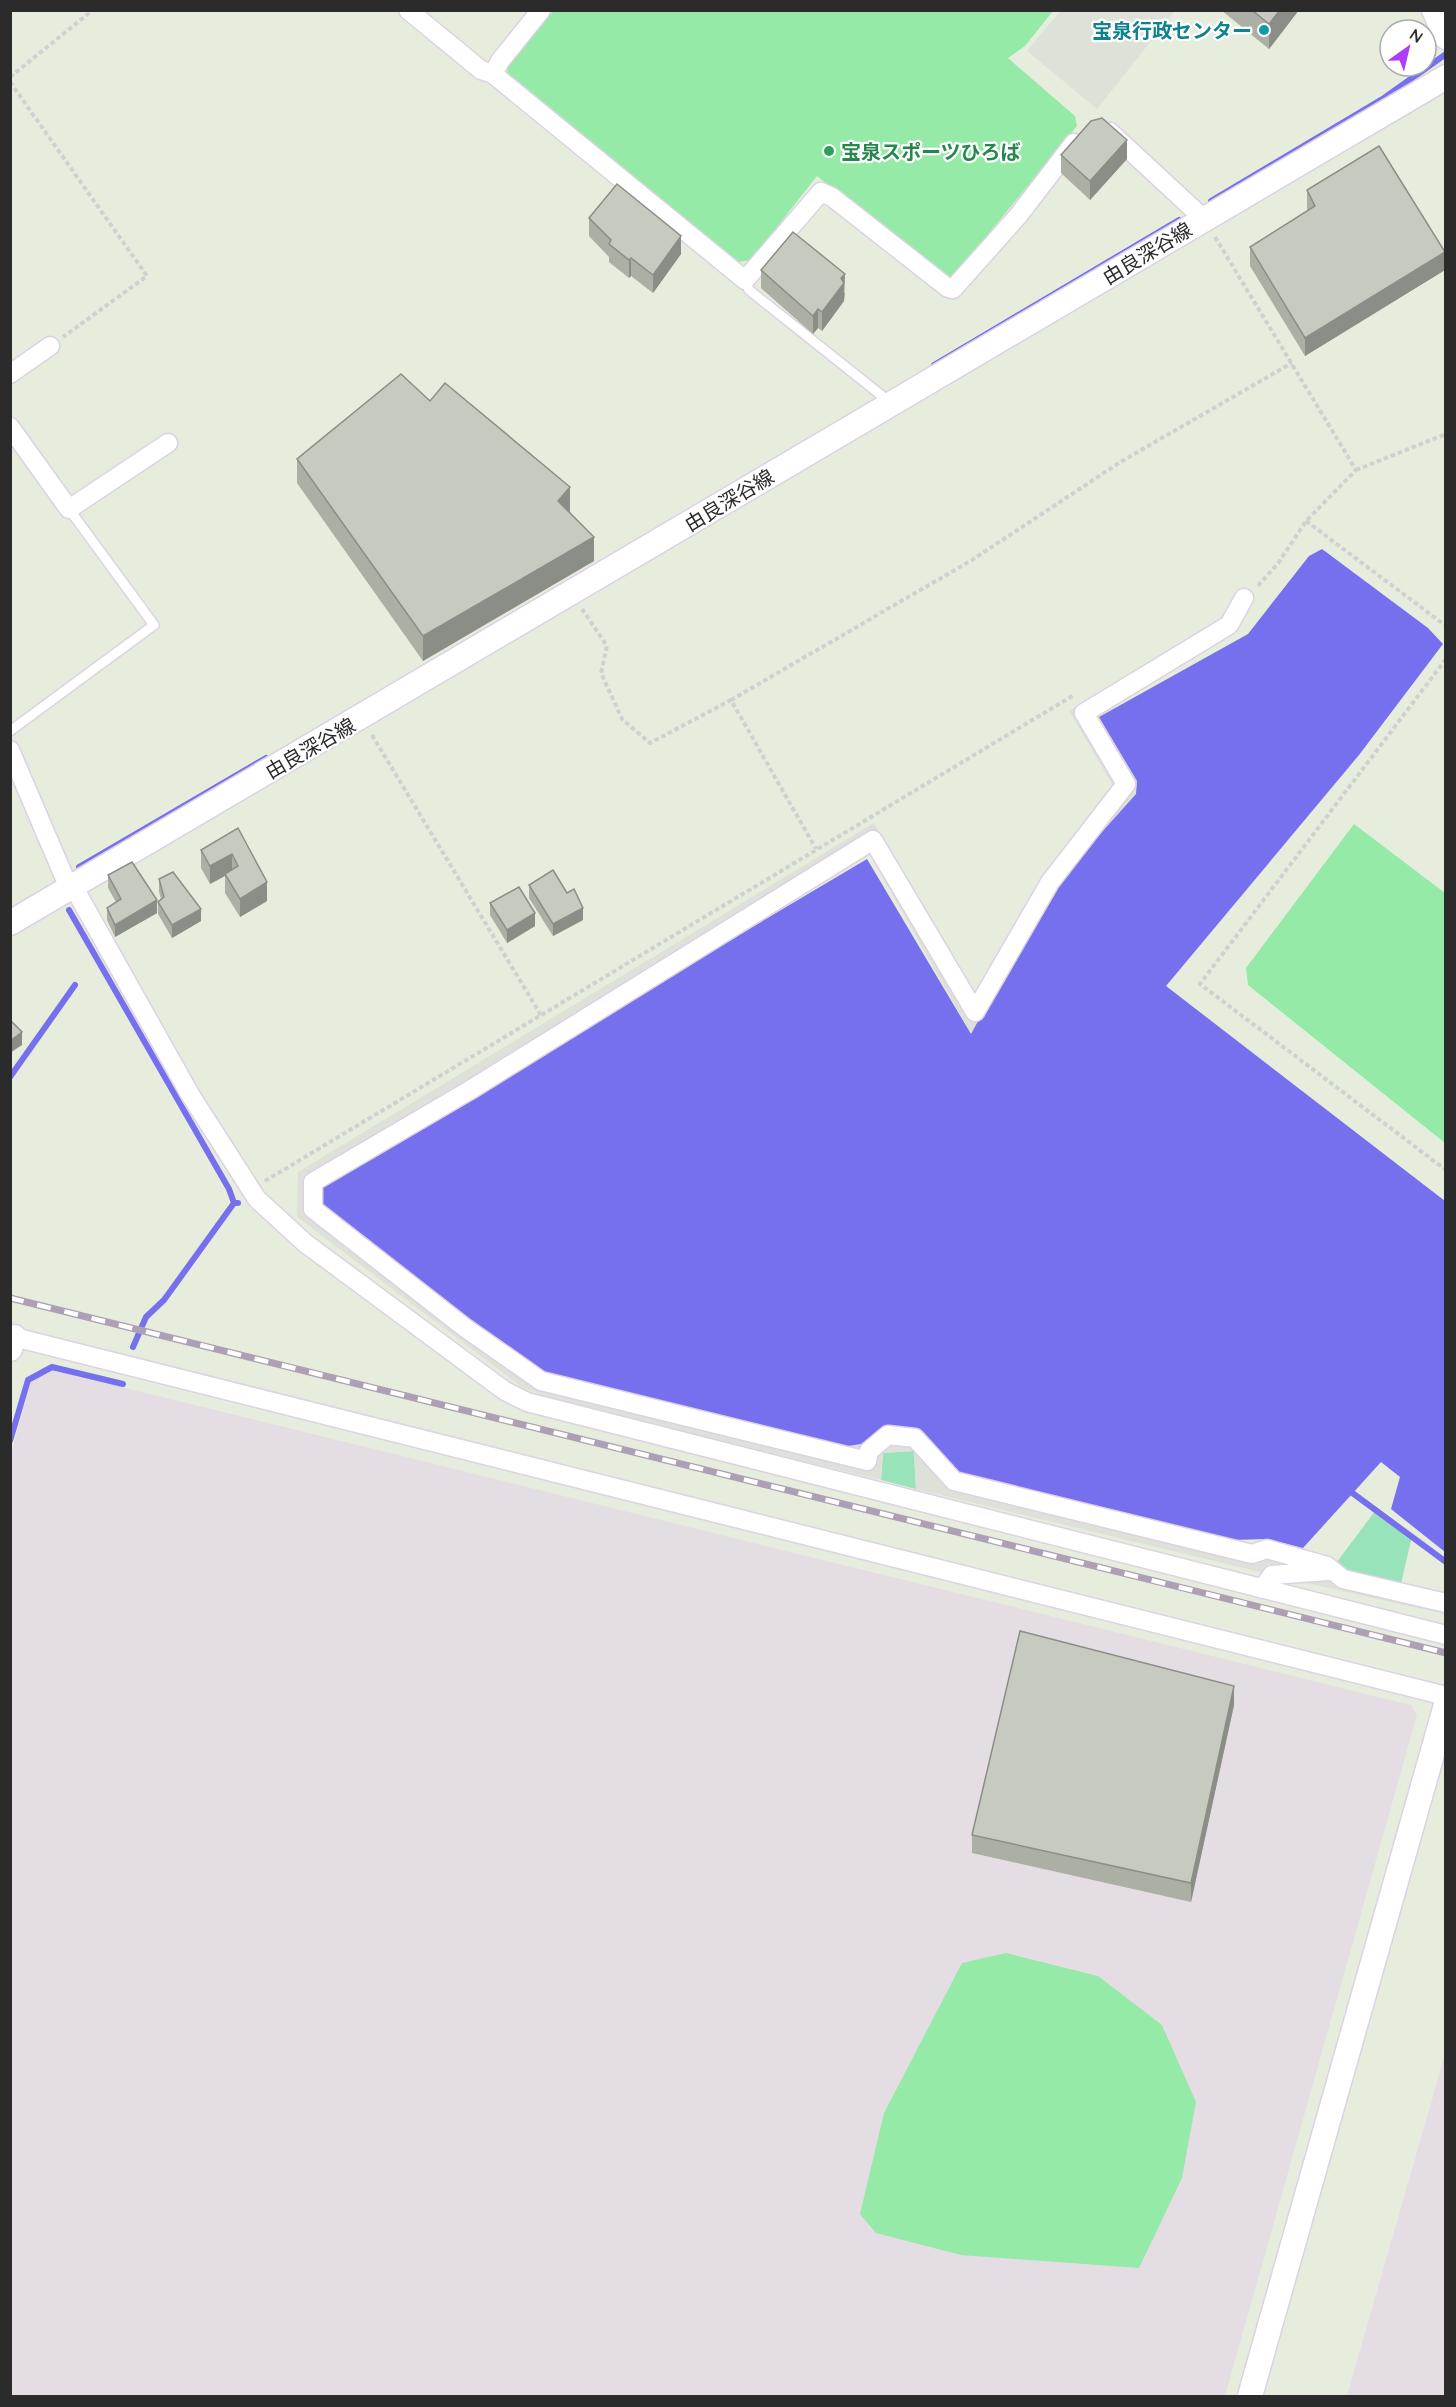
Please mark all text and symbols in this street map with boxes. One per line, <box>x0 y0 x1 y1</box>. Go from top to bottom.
place label: 宝泉行政センター <box>1092 18 1252 43</box>
north arrow <box>1378 18 1438 78</box>
marker: 宝泉行政センター <box>1257 23 1271 37</box>
text: N <box>1406 24 1427 47</box>
place label: 宝泉スポーツひろば <box>841 139 1021 164</box>
marker: 宝泉スポーツひろば <box>822 144 836 158</box>
street label: 由良深谷線 <box>1098 217 1196 289</box>
street label: 由良深谷線 <box>680 464 778 536</box>
street label: 由良深谷線 <box>260 712 360 784</box>

